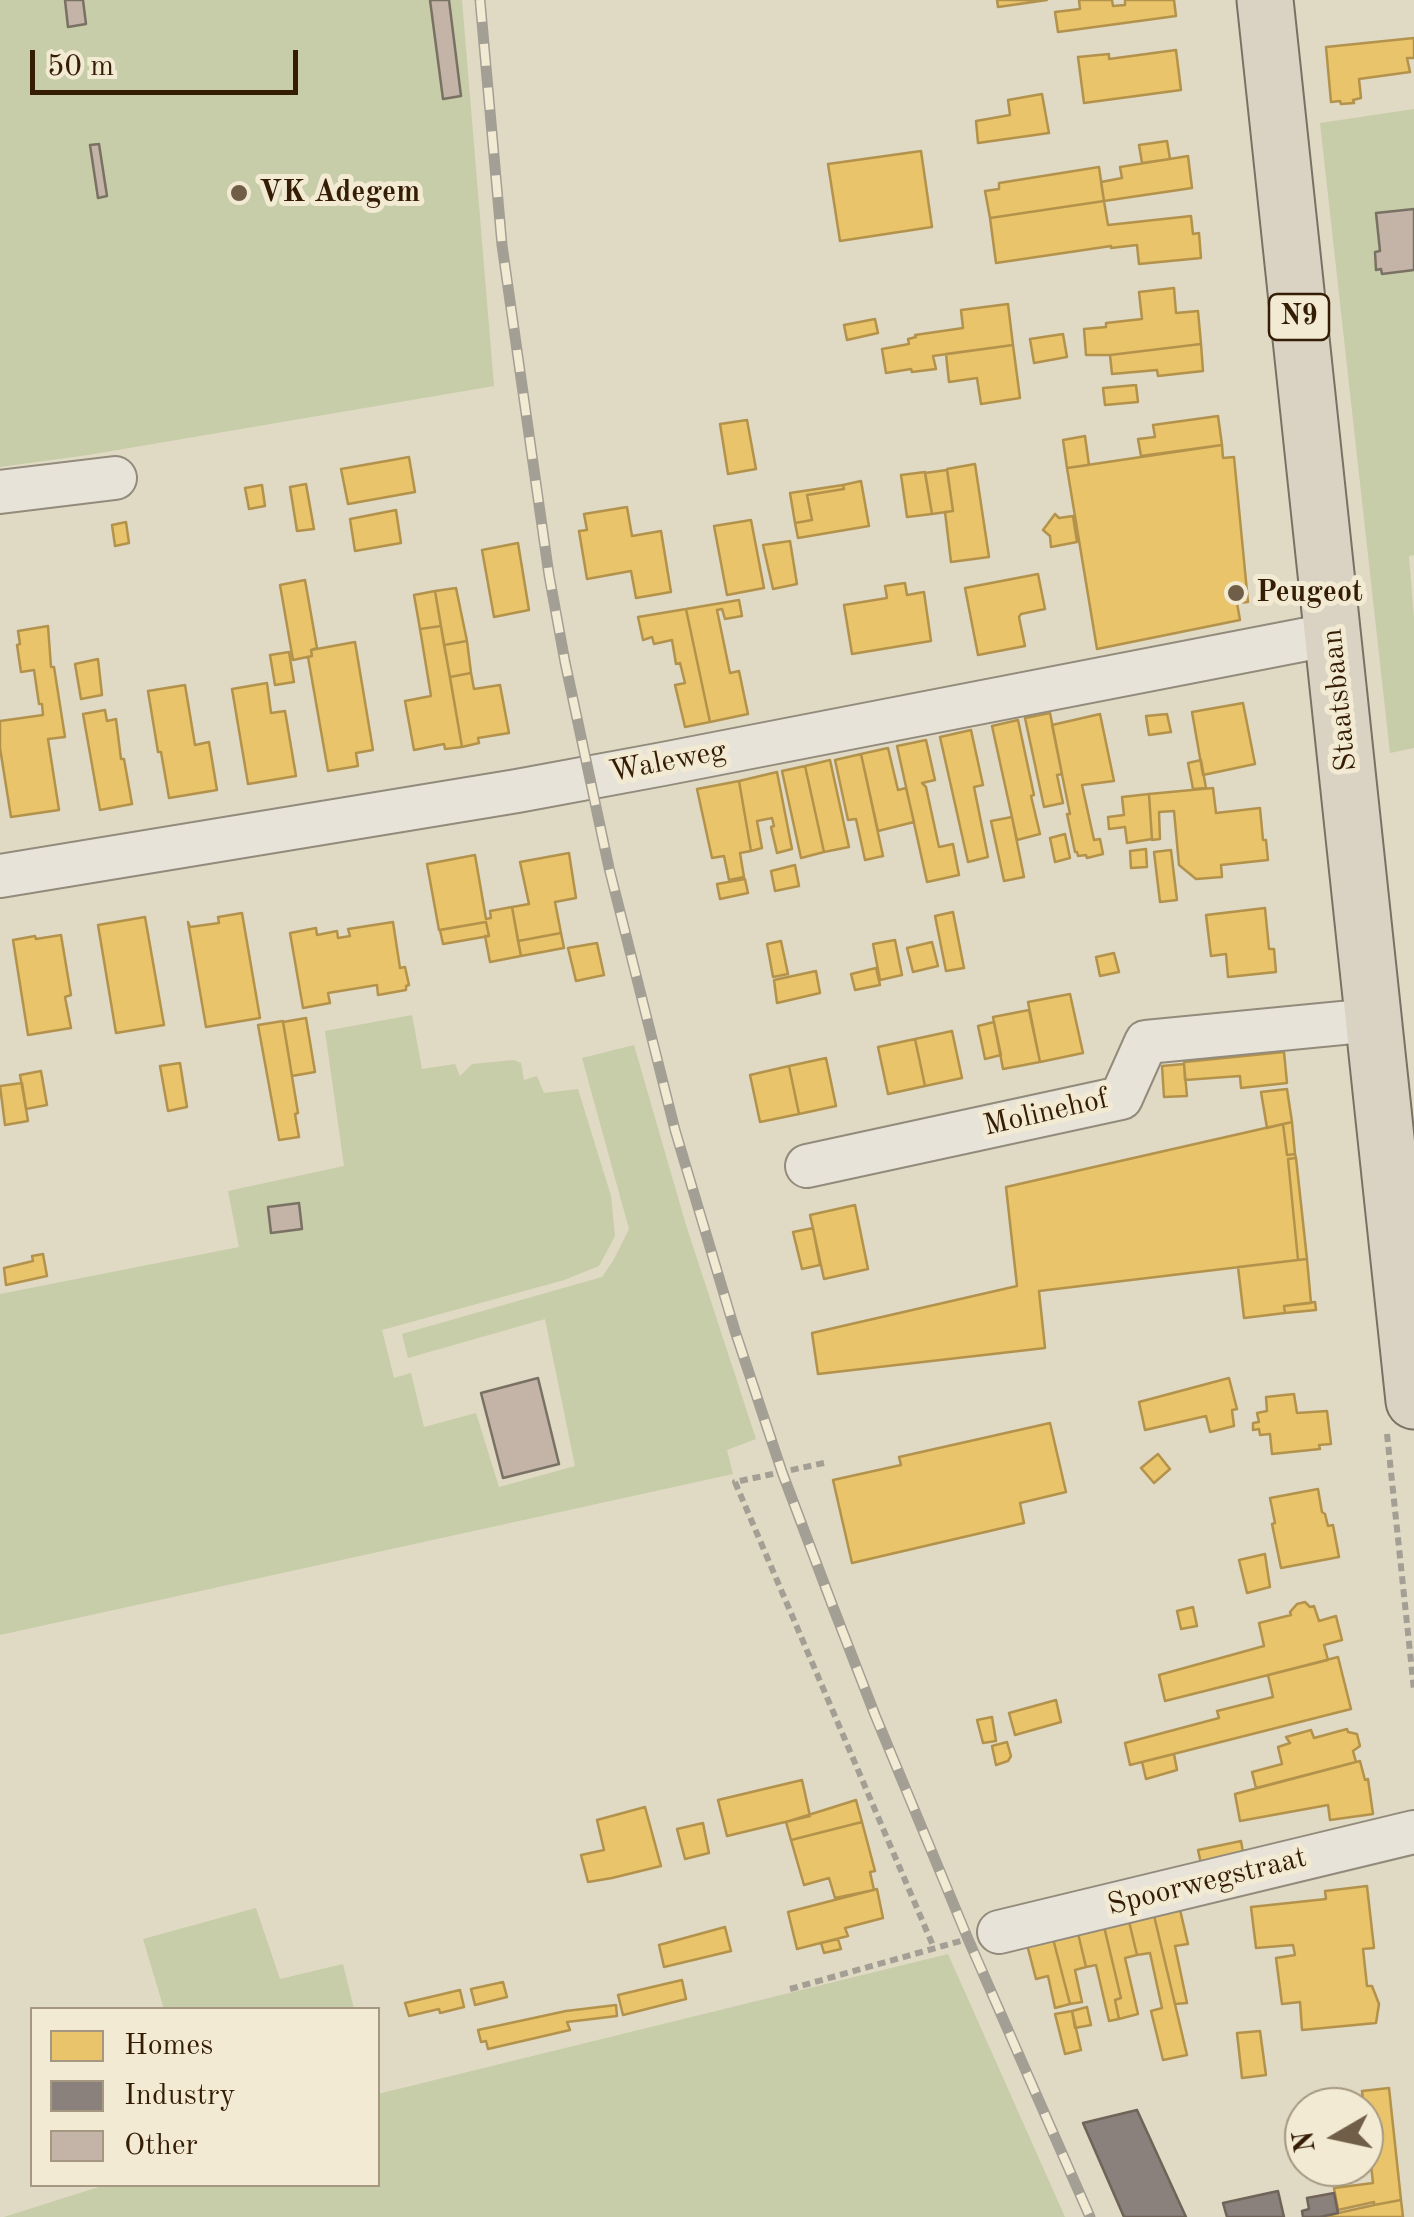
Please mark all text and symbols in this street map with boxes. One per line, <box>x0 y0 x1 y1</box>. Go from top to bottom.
scale bar <box>35 30 302 92</box>
text: 50 m <box>47 52 114 82</box>
place label: VK Adegem <box>259 175 420 211</box>
marker: VK Adegem <box>228 182 250 204</box>
road number: N9 <box>1269 294 1329 340</box>
place label: Peugeot <box>1256 575 1363 611</box>
marker: Peugeot <box>1225 582 1247 604</box>
street label: Staatsbaan <box>1315 627 1365 773</box>
street label: Waleweg <box>607 733 729 791</box>
street label: Molinehof <box>980 1081 1112 1145</box>
street label: Spoorwegstraat <box>1104 1840 1310 1924</box>
legend <box>30 2007 380 2187</box>
text: Homes <box>124 2031 213 2061</box>
text: Industry <box>124 2081 235 2111</box>
north arrow <box>1284 2087 1384 2187</box>
text: N <box>1291 2129 1322 2154</box>
text: Other <box>124 2131 198 2161</box>

